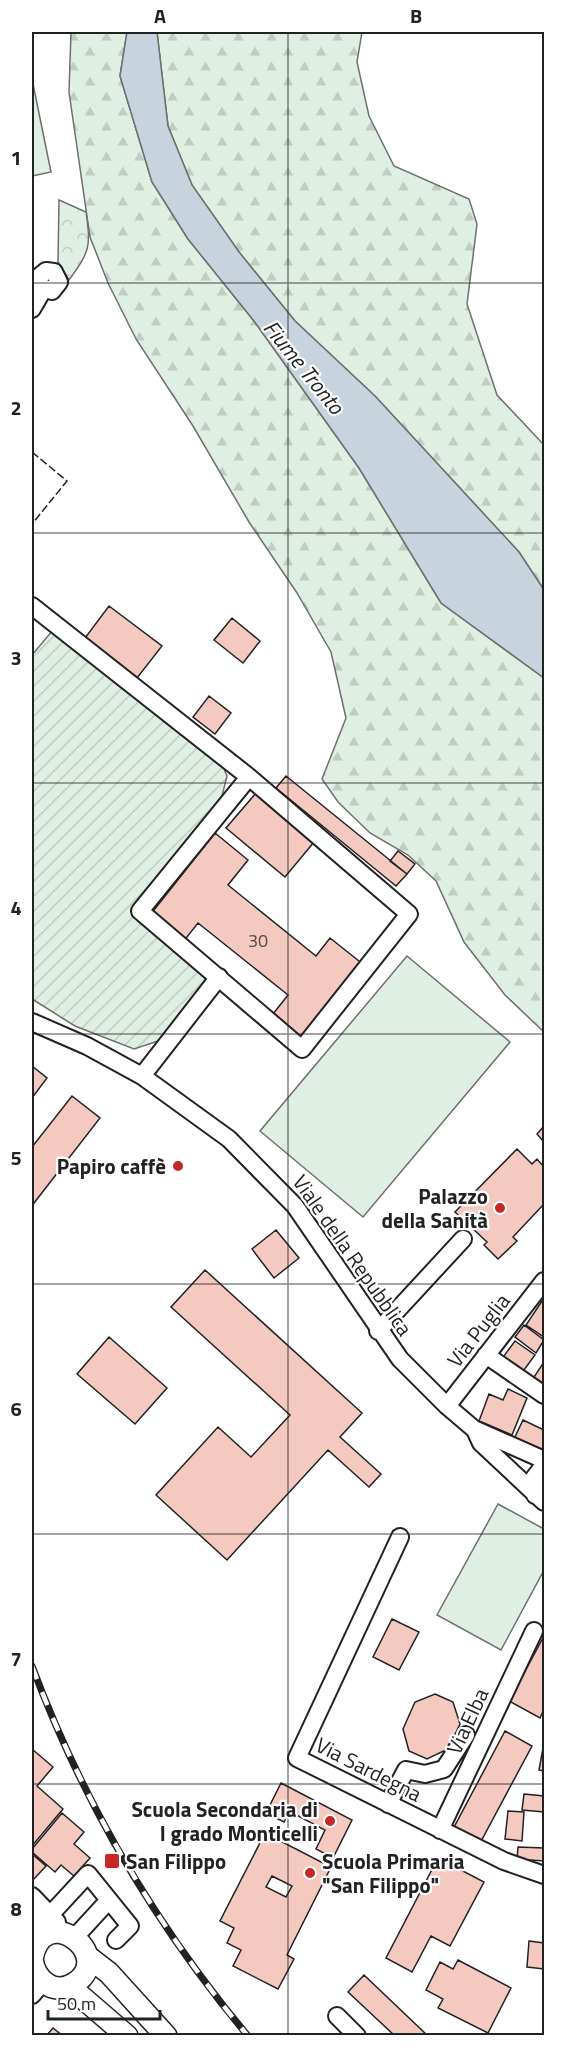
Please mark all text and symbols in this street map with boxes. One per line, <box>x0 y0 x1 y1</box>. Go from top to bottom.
text: A <box>154 0 166 31</box>
text: B <box>410 0 422 31</box>
text: 1 <box>10 142 22 173</box>
water label: Fiume Tronto <box>255 312 354 423</box>
text: 2 <box>10 392 22 423</box>
text: 3 <box>10 642 22 673</box>
text: 4 <box>10 892 22 923</box>
house number: 30 <box>248 927 268 954</box>
text: 5 <box>10 1142 22 1173</box>
place label: Papiro caffè <box>57 1150 166 1182</box>
marker: Papiro caffè <box>171 1159 185 1173</box>
street label: Viale della Repubblica <box>285 1168 421 1343</box>
place label: Palazzo della Sanità <box>382 1180 488 1236</box>
marker: Palazzo della Sanità <box>493 1201 507 1215</box>
street label: Via Puglia <box>439 1286 517 1374</box>
text: 6 <box>10 1393 22 1424</box>
text: 7 <box>10 1643 22 1674</box>
street label: Via Elba <box>438 1682 496 1759</box>
street label: Via Sardegna <box>310 1729 428 1810</box>
place label: Scuola Secondaria di I grado Monticelli <box>131 1793 318 1849</box>
marker: Scuola Secondaria di I grado Monticelli <box>323 1814 337 1828</box>
place label: San Filippo <box>126 1845 226 1877</box>
place label: Scuola Primaria "San Filippo" <box>322 1845 465 1901</box>
marker: San Filippo <box>103 1852 121 1870</box>
marker: Scuola Primaria "San Filippo" <box>303 1866 317 1880</box>
text: 8 <box>10 1893 22 1924</box>
scale bar <box>48 1983 160 2021</box>
text: 50 m <box>57 1990 96 2017</box>

